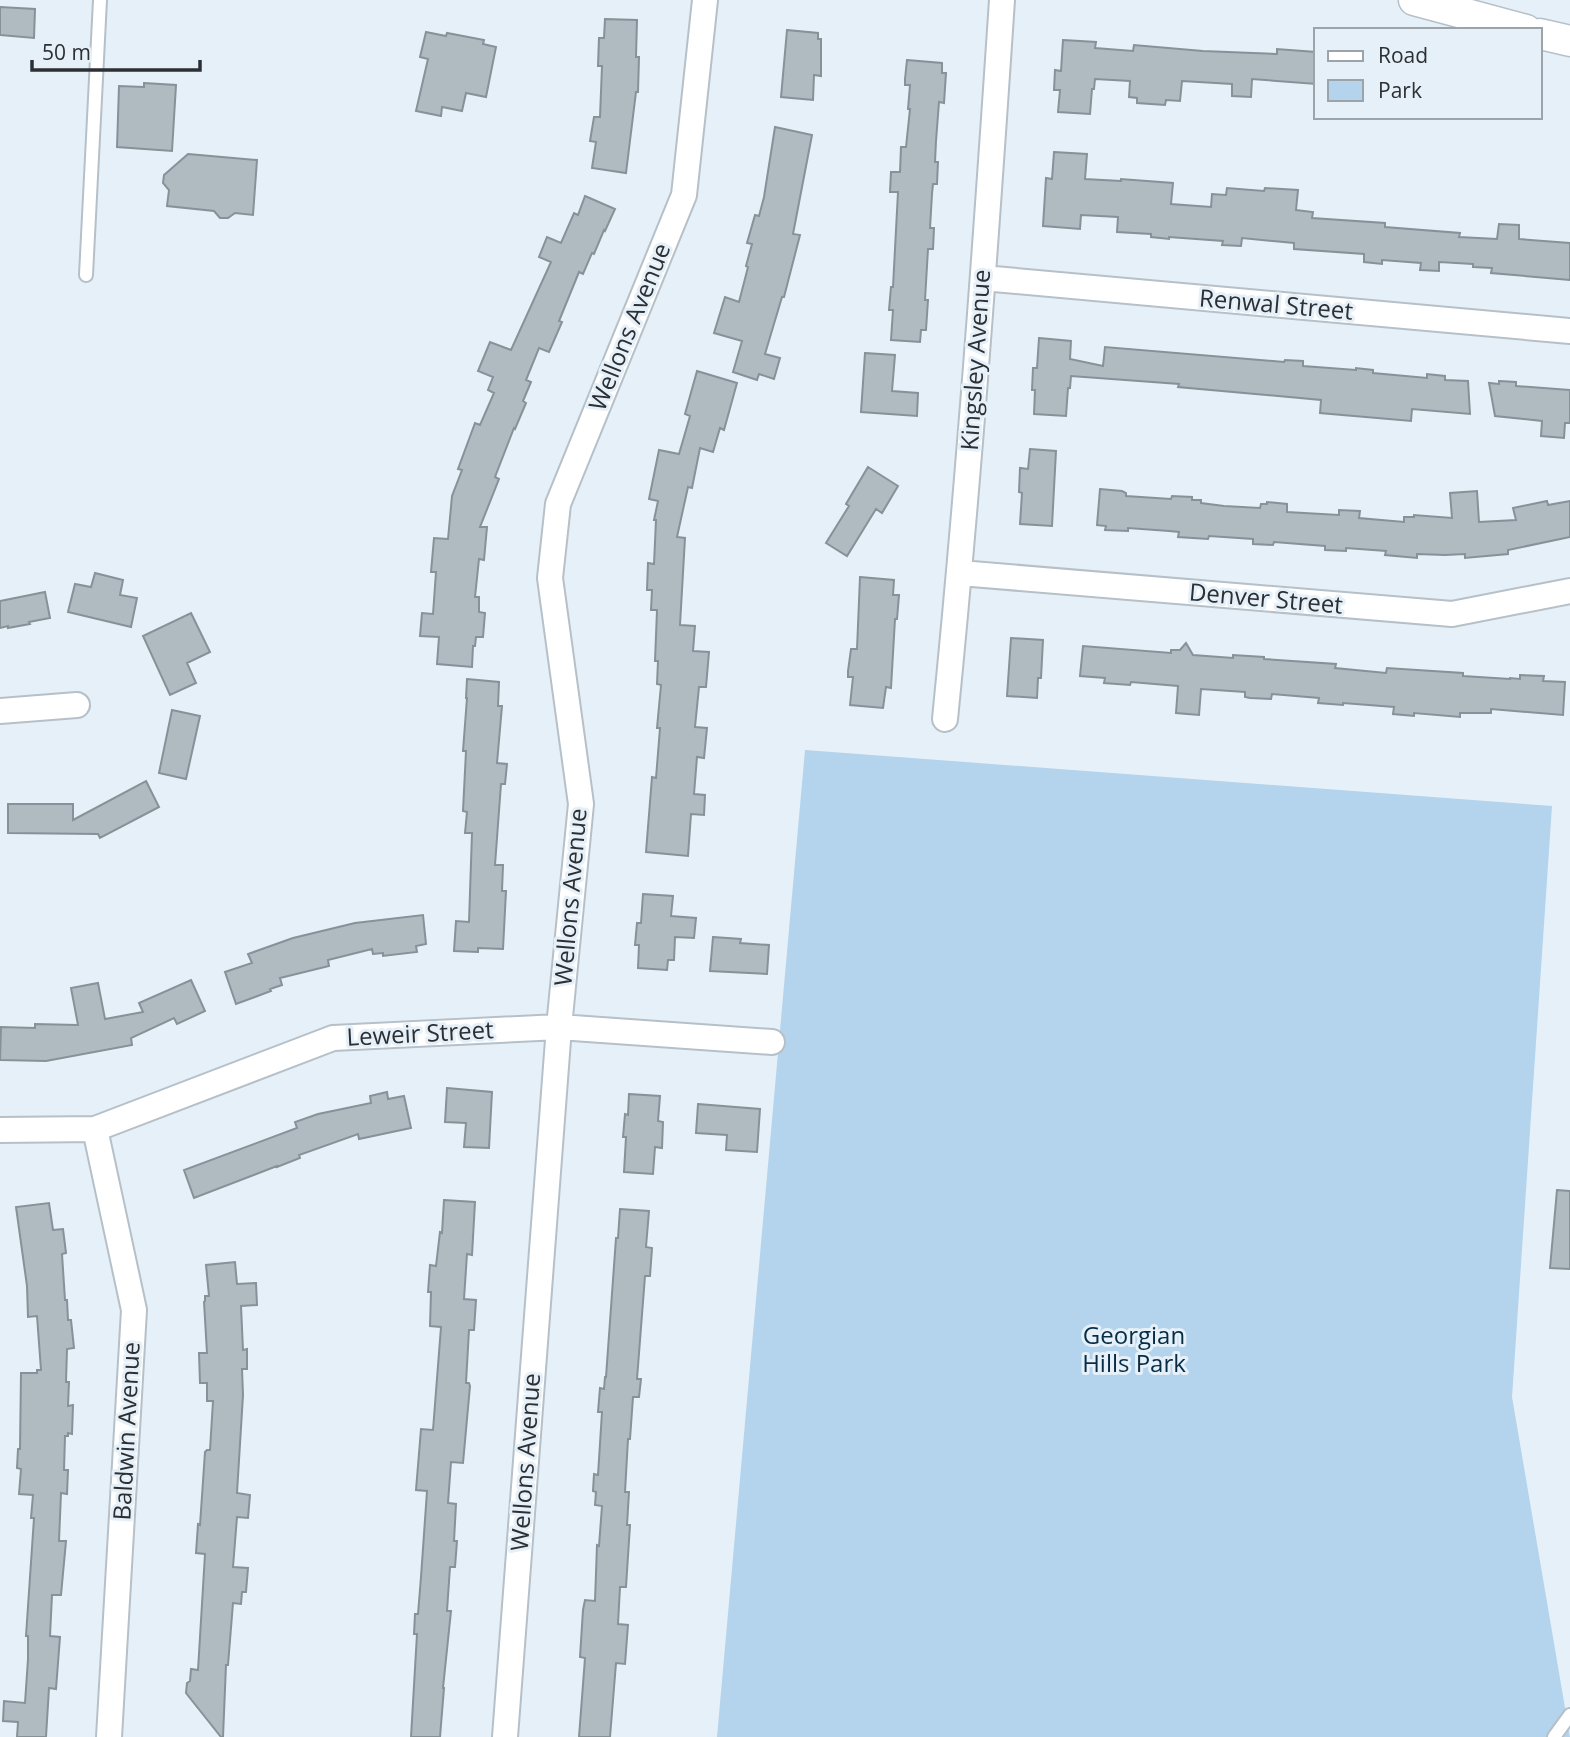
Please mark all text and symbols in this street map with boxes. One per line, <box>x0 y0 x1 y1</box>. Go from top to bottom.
scale bar <box>32 28 200 72</box>
legend <box>1314 28 1542 119</box>
text: 50 m <box>42 38 91 66</box>
text: Road <box>1378 41 1428 69</box>
text: Park <box>1378 76 1422 104</box>
street label: Wellons Avenue <box>580 238 677 415</box>
street label: Kingsley Avenue <box>952 268 997 451</box>
street label: Renwal Street <box>1198 280 1354 327</box>
street label: Denver Street <box>1188 574 1344 621</box>
street label: Wellons Avenue <box>545 807 594 987</box>
street label: Leweir Street <box>346 1012 494 1053</box>
park label: Georgian Hills Park <box>1082 1318 1186 1379</box>
street label: Baldwin Avenue <box>104 1341 147 1521</box>
street label: Wellons Avenue <box>502 1372 547 1552</box>

